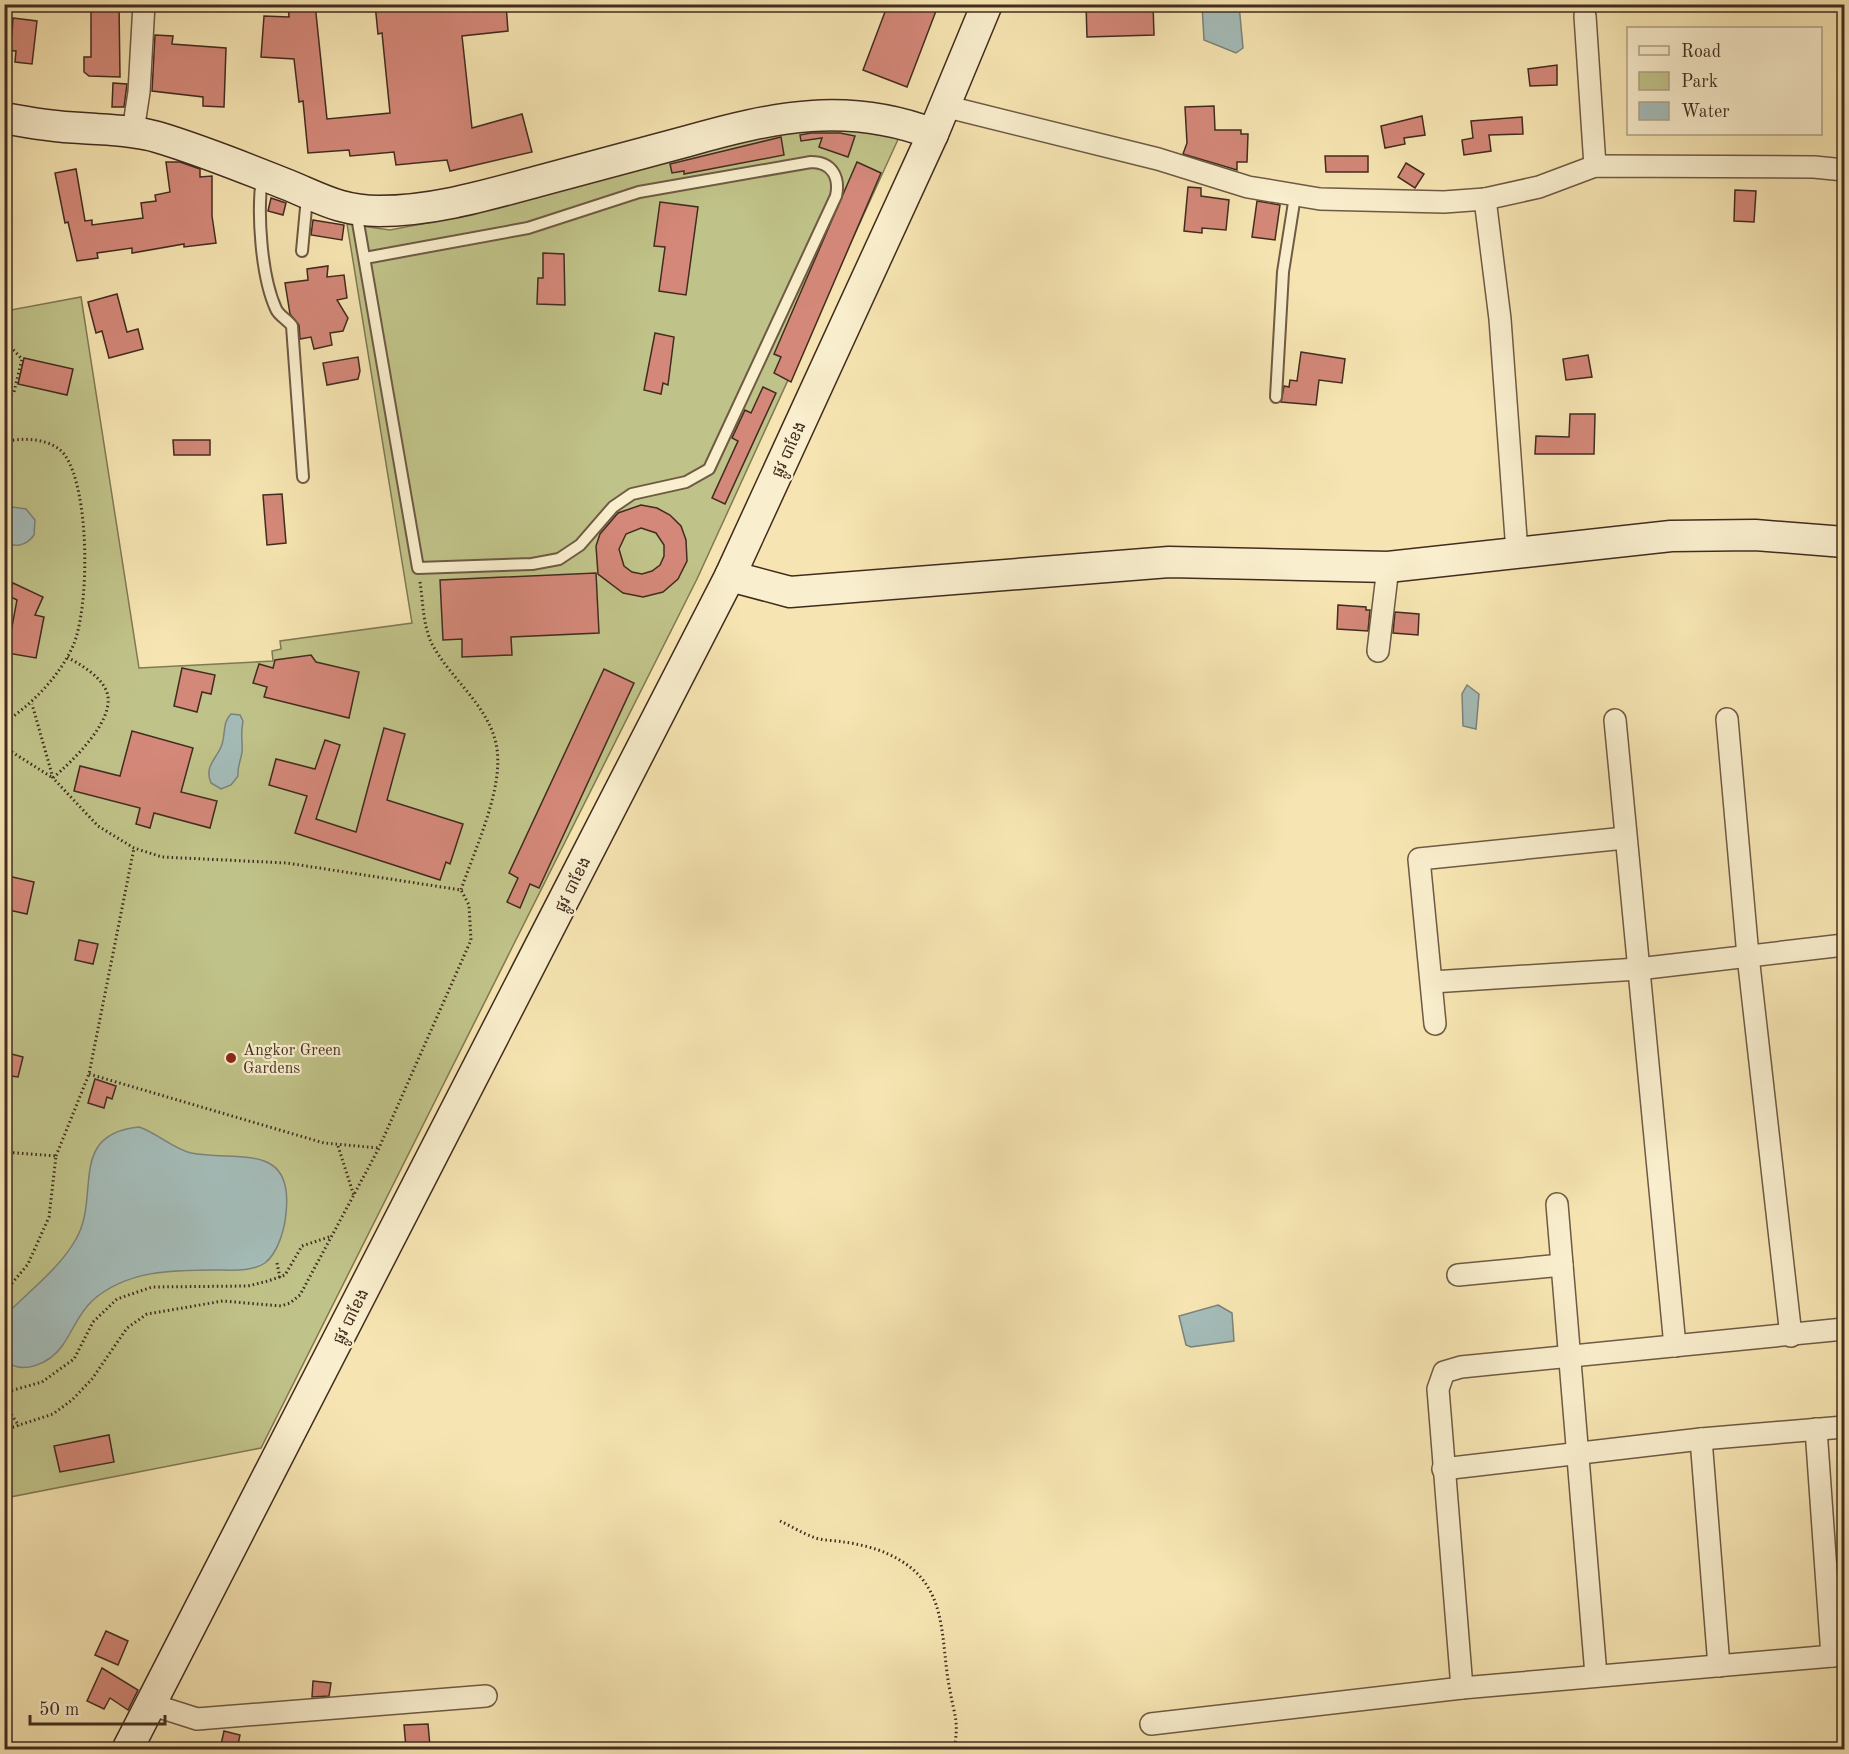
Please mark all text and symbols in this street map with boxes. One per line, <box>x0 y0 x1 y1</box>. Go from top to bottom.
legend <box>1627 27 1822 135</box>
text: Road <box>1681 43 1721 61</box>
text: Park <box>1681 73 1718 91</box>
text: Water <box>1681 103 1730 121</box>
street label: ផ្លូវ បាខែង <box>767 418 814 482</box>
street label: ផ្លូវ បាខែង <box>550 853 599 917</box>
place label: Angkor Green Gardens <box>243 1043 342 1077</box>
marker: Angkor Green Gardens <box>224 1051 238 1065</box>
street label: ផ្លូវ បាខែង <box>328 1285 377 1349</box>
scale bar <box>30 1688 165 1726</box>
text: 50 m <box>39 1701 79 1719</box>

